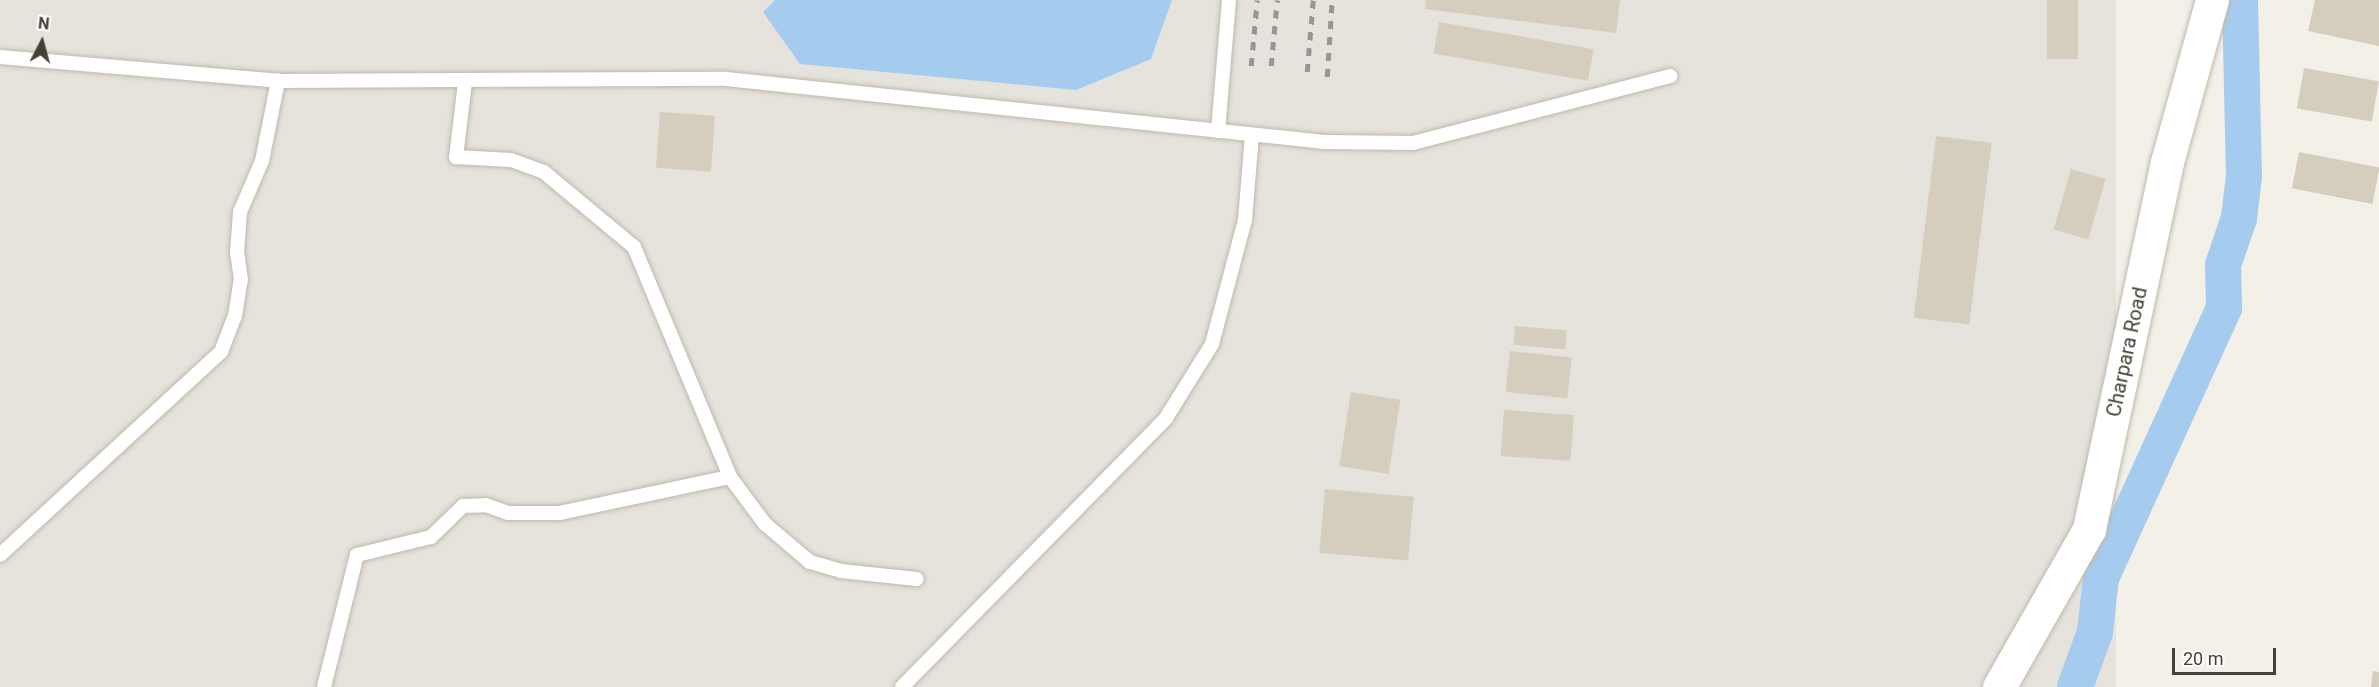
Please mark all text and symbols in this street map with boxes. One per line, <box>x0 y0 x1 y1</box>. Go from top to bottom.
north arrow <box>12 12 72 72</box>
text: N <box>37 14 51 34</box>
street label: Charpara Road <box>2102 285 2152 419</box>
scale bar <box>2175 636 2278 674</box>
text: 20 m <box>2183 648 2223 669</box>

